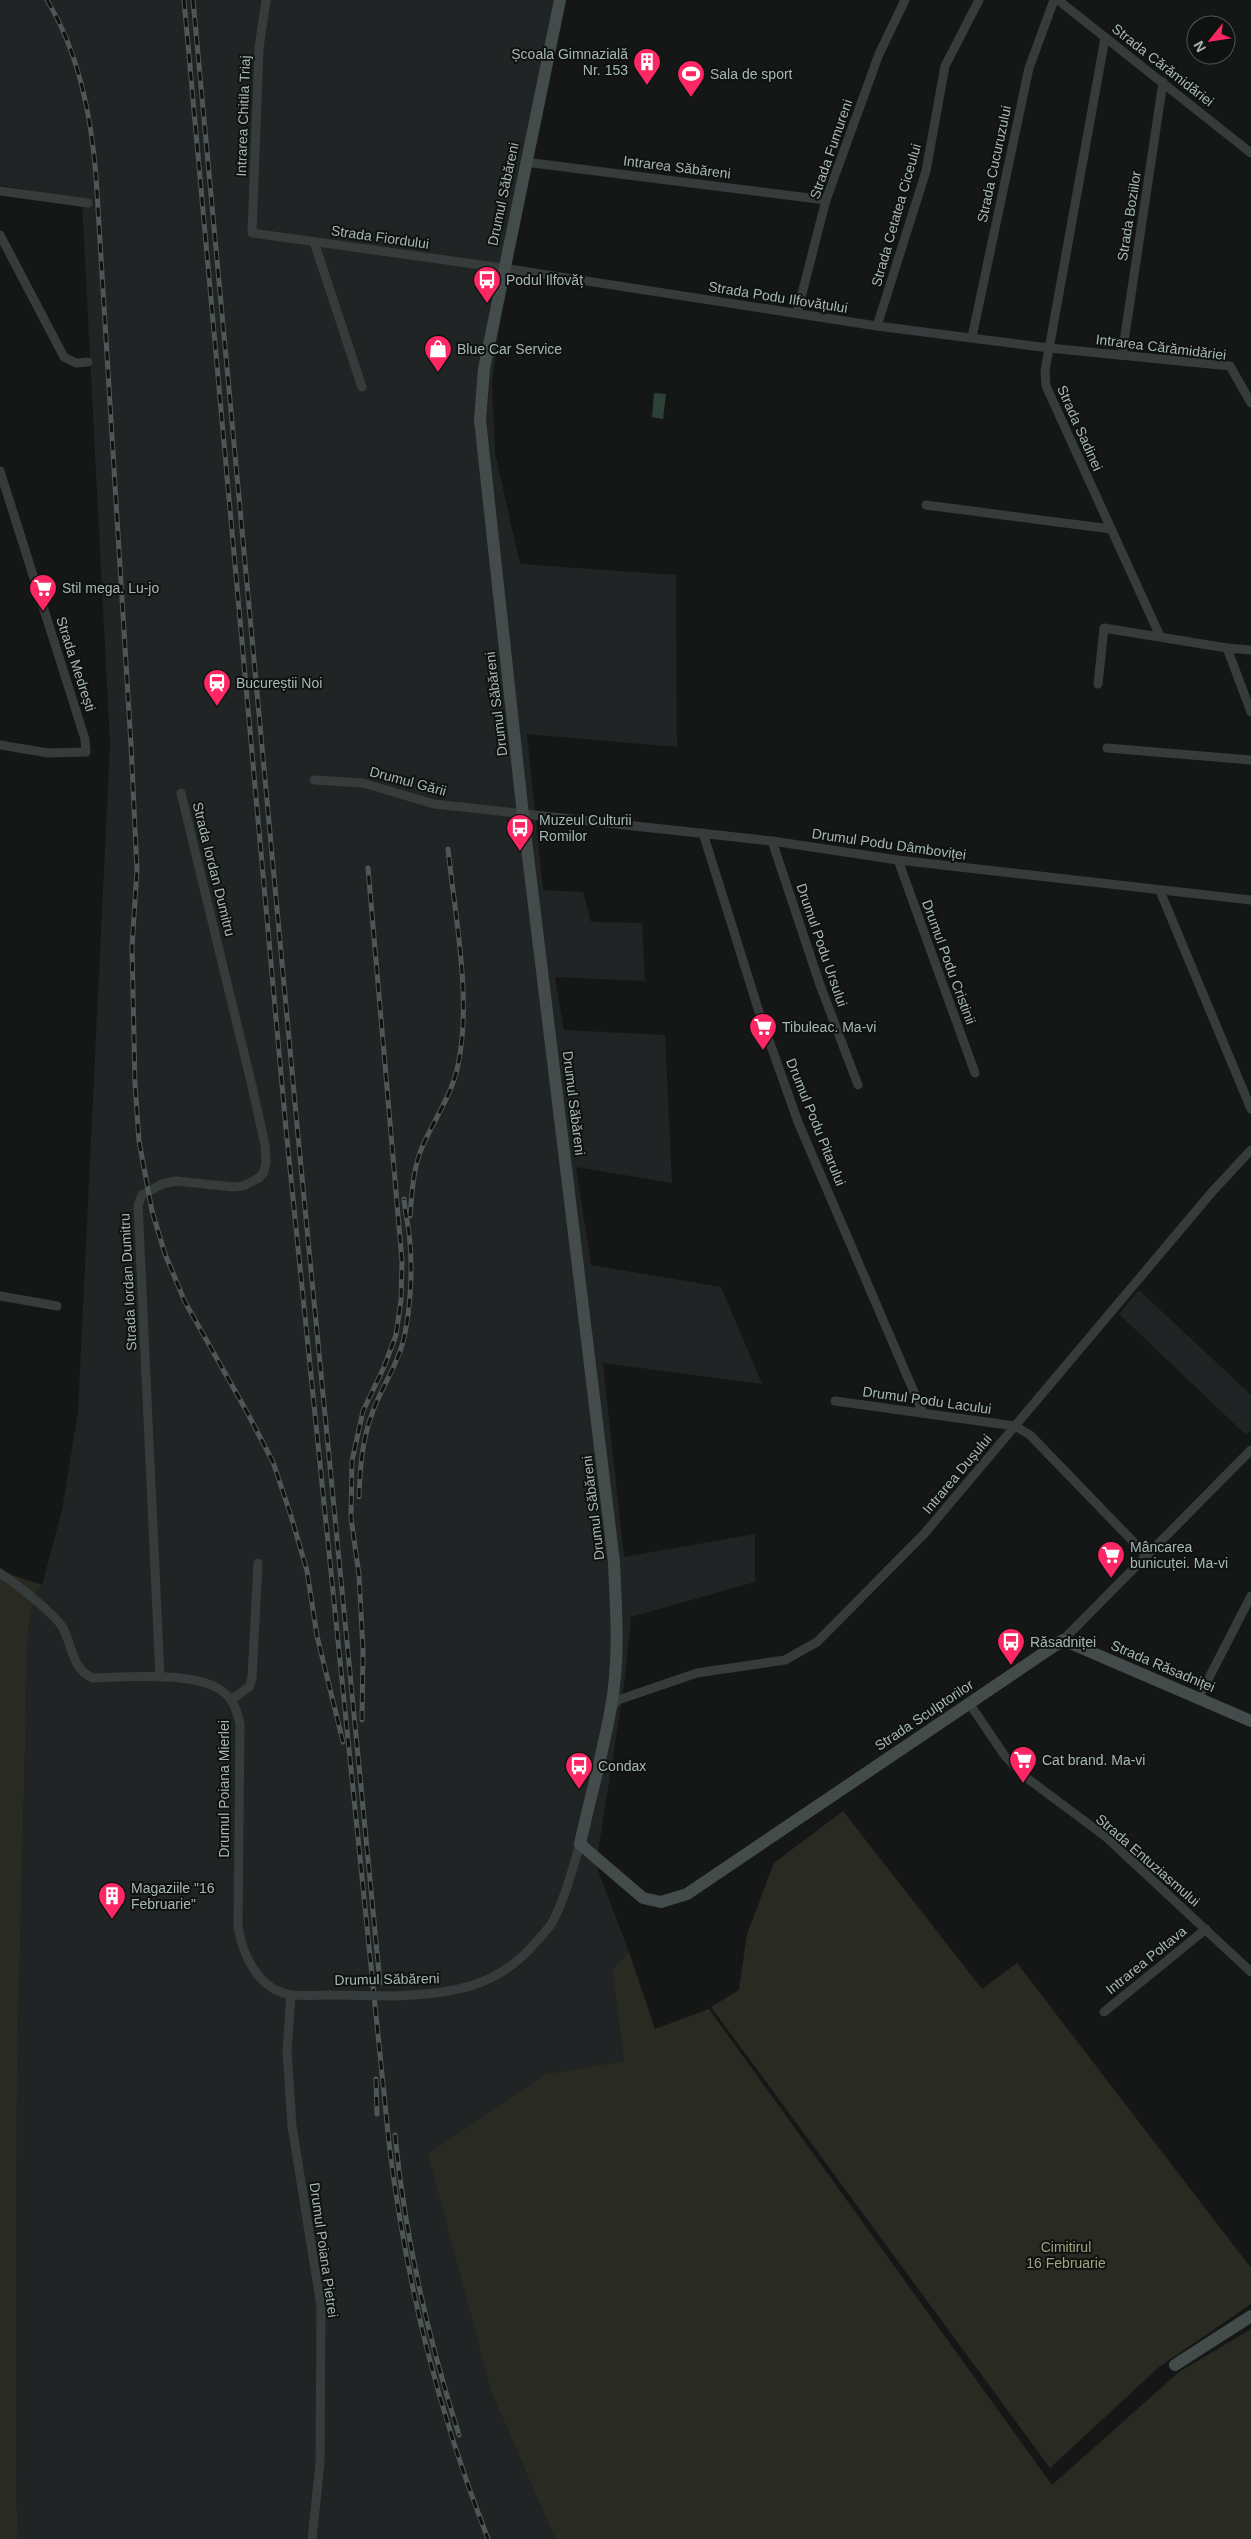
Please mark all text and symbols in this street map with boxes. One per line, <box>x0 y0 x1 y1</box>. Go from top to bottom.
north arrow <box>1186 15 1236 65</box>
street label: Strada Cărămidăriei <box>1109 20 1217 110</box>
text: N <box>1190 38 1209 55</box>
place label: Școala Gimnazială Nr. 153 <box>511 46 628 78</box>
building icon: Școala Gimnazială Nr. 153 <box>632 47 662 86</box>
street label: Intrarea Chitila Triaj <box>233 55 253 177</box>
sports icon: Sala de sport <box>676 59 706 98</box>
place label: Sala de sport <box>710 66 793 82</box>
street label: Strada Fumureni <box>806 97 856 201</box>
street label: Strada Cucuruzului <box>974 104 1014 224</box>
street label: Drumul Săbăreni <box>484 141 522 247</box>
street label: Strada Cetatea Ciceului <box>868 142 924 288</box>
street label: Intrarea Săbăreni <box>622 152 732 182</box>
street label: Strada Boziilor <box>1114 169 1144 262</box>
street label: Strada Fiordului <box>330 222 430 252</box>
bus stop icon: Podul Ilfovăț <box>472 265 502 304</box>
place label: Podul Ilfovăț <box>506 272 583 288</box>
street label: Strada Podu Ilfovățului <box>707 278 849 316</box>
street label: Intrarea Cărămidăriei <box>1095 331 1227 363</box>
shop icon: Blue Car Service <box>423 334 453 373</box>
place label: Blue Car Service <box>457 341 562 357</box>
street label: Strada Sadinei <box>1054 383 1106 473</box>
supermarket icon: Stil mega. Lu-jo <box>28 573 58 612</box>
place label: Stil mega. Lu-jo <box>62 580 159 596</box>
street label: Strada Medrești <box>53 615 99 713</box>
street label: Drumul Săbăreni <box>482 651 510 757</box>
station icon: Bucureștii Noi <box>202 668 232 707</box>
place label: Bucureștii Noi <box>236 675 322 691</box>
street label: Drumul Gării <box>368 763 448 799</box>
street label: Strada Iordan Dumitru <box>190 800 238 938</box>
place label: Muzeul Culturii Romilor <box>539 812 632 844</box>
bus stop icon: Muzeul Culturii Romilor <box>505 813 535 852</box>
street label: Drumul Podu Dâmboviței <box>811 825 967 863</box>
street label: Drumul Podu Ursului <box>793 881 851 1009</box>
street label: Drumul Podu Cristinii <box>919 897 979 1027</box>
supermarket icon: Tibuleac. Ma-vi <box>748 1012 778 1051</box>
place label: Tibuleac. Ma-vi <box>782 1019 876 1035</box>
street label: Drumul Săbăreni <box>560 1050 588 1156</box>
street label: Drumul Podu Pitarului <box>783 1056 849 1188</box>
street label: Strada Iordan Dumitru <box>116 1213 140 1351</box>
street label: Drumul Podu Lacului <box>862 1383 992 1417</box>
street label: Intrarea Dușului <box>919 1431 995 1517</box>
street label: Drumul Săbăreni <box>579 1455 607 1561</box>
place label: Mâncarea bunicuței. Ma-vi <box>1130 1539 1228 1571</box>
supermarket icon: Mâncarea bunicuței. Ma-vi <box>1096 1540 1126 1579</box>
bus stop icon: Răsadniței <box>996 1627 1026 1666</box>
place label: Răsadniței <box>1030 1634 1096 1650</box>
street label: Strada Răsadniței <box>1109 1637 1217 1695</box>
street label: Strada Sculptorilor <box>872 1676 976 1754</box>
street label: Drumul Poiana Mierlei <box>216 1720 232 1858</box>
supermarket icon: Cat brand. Ma-vi <box>1008 1745 1038 1784</box>
bus stop icon: Condax <box>564 1751 594 1790</box>
place label: Cat brand. Ma-vi <box>1042 1752 1145 1768</box>
place label: Condax <box>598 1758 646 1774</box>
street label: Strada Entuziasmului <box>1093 1811 1203 1909</box>
place label: Magaziile "16 Februarie" <box>131 1880 215 1912</box>
building icon: Magaziile "16 Februarie" <box>97 1881 127 1920</box>
street label: Intrarea Poltava <box>1103 1923 1190 1997</box>
street label: Drumul Săbăreni <box>334 1970 440 1988</box>
street label: Drumul Poiana Pietrei <box>307 2181 341 2319</box>
park label: Cimitirul 16 Februarie <box>1026 2239 1106 2271</box>

